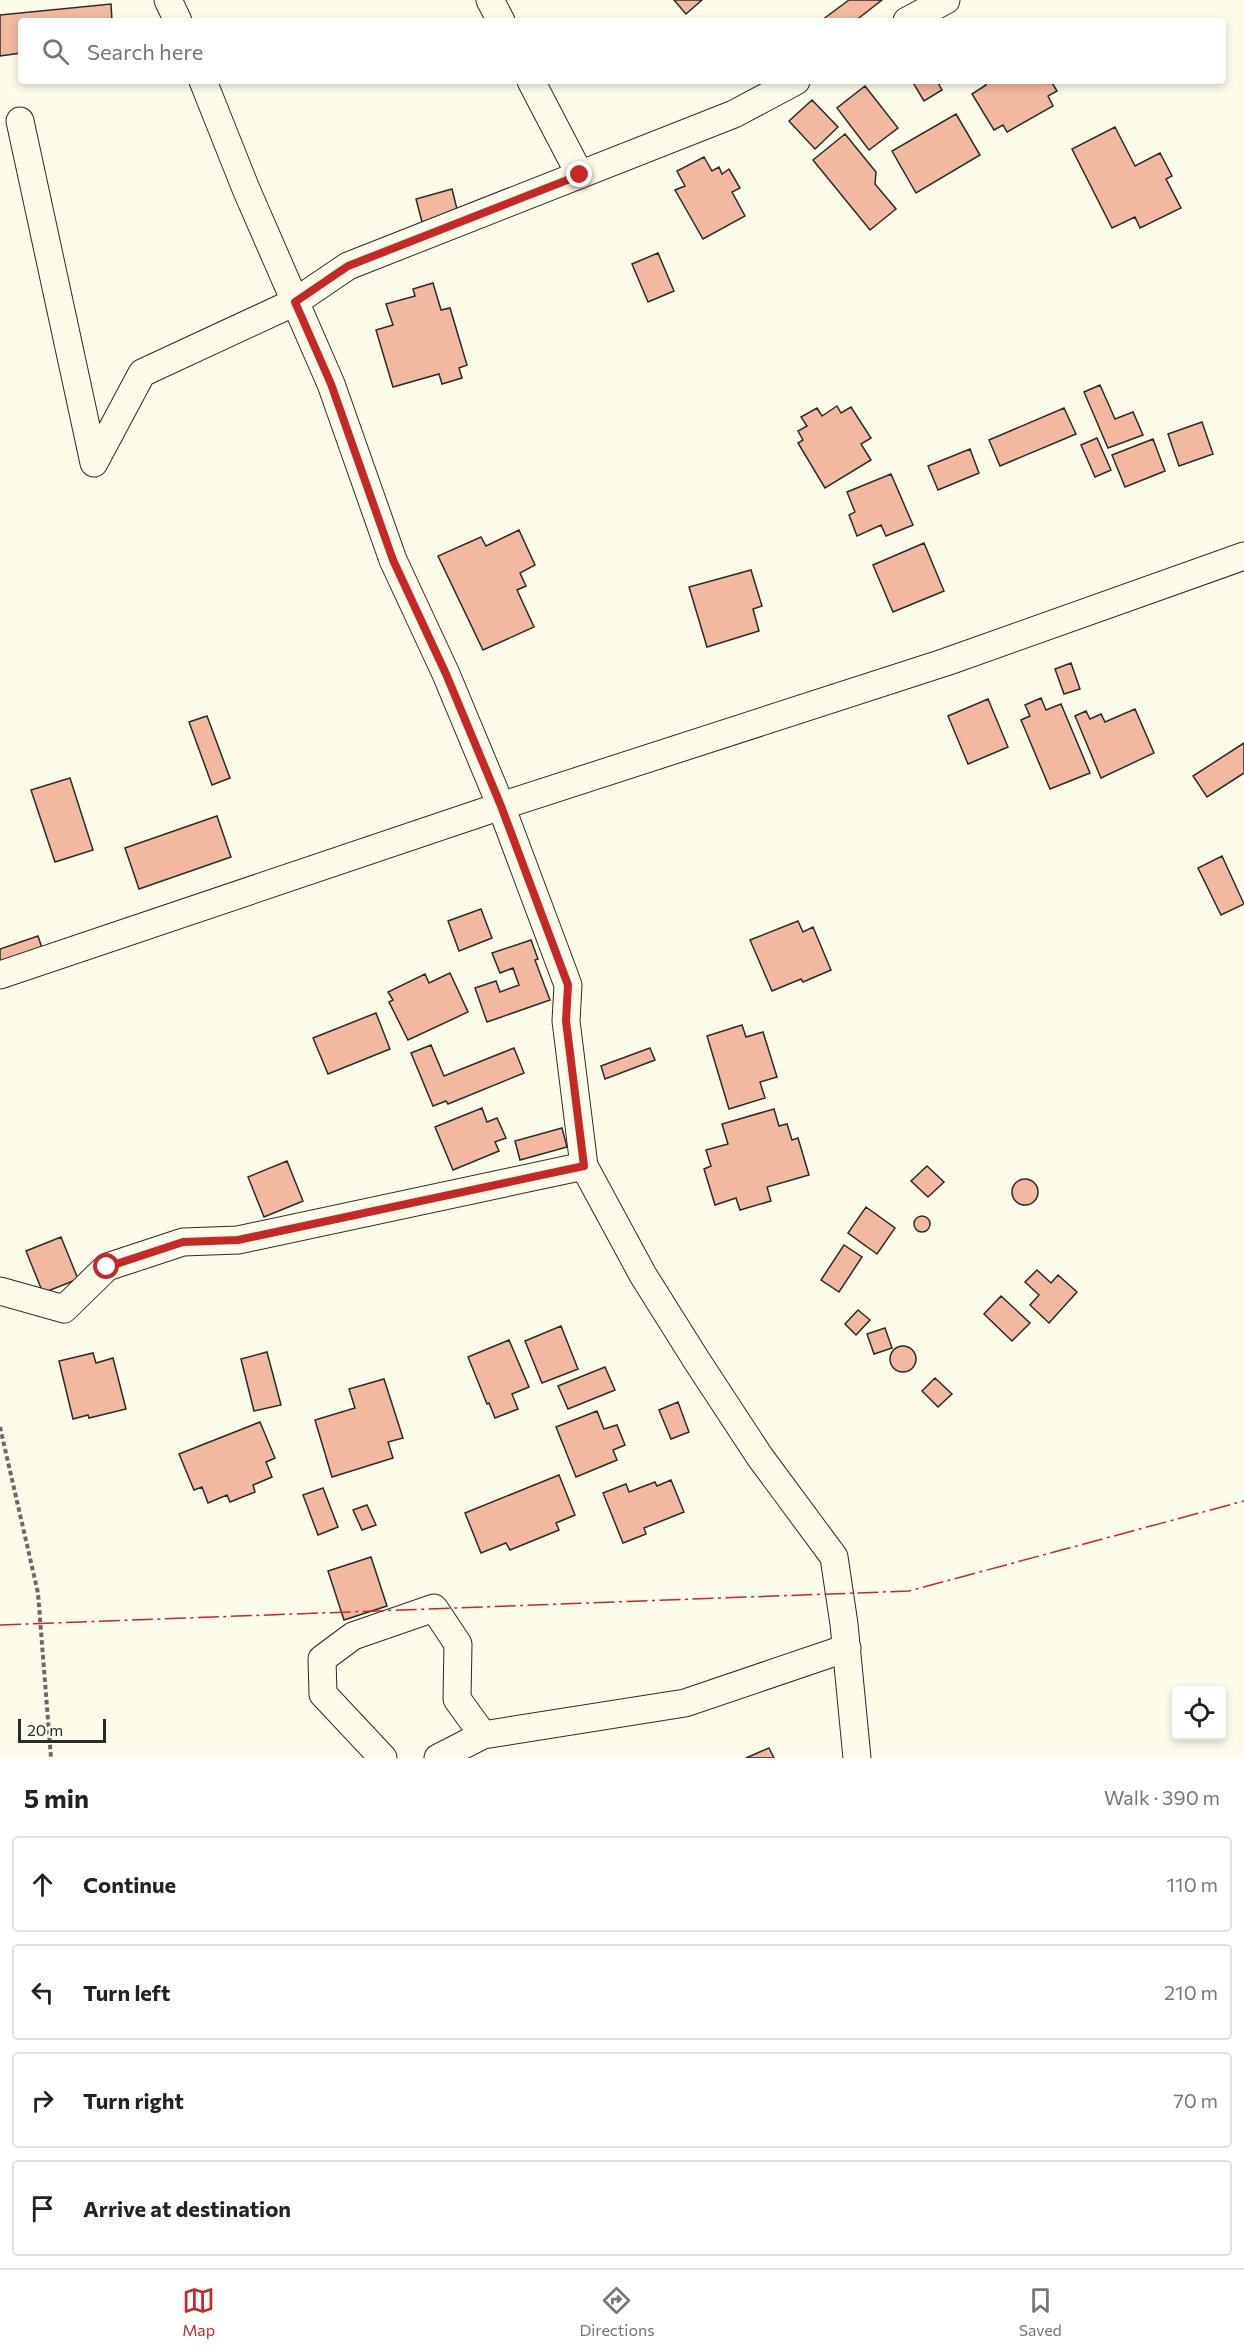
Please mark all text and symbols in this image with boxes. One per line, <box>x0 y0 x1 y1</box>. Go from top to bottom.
search box <box>18 18 1226 84</box>
icon: search <box>39 35 72 68</box>
text: Search here <box>87 38 203 65</box>
route end <box>566 161 592 187</box>
route start <box>93 1253 119 1279</box>
map controls <box>1172 1686 1226 1740</box>
button: locate <box>1172 1686 1226 1740</box>
scale bar <box>18 1716 106 1744</box>
text: 20 m <box>27 1720 63 1739</box>
text: 5 min <box>24 1782 89 1813</box>
text: Walk · 390 m <box>1104 1785 1220 1809</box>
icon: ahead <box>26 1868 59 1901</box>
text: Continue <box>83 1871 176 1898</box>
text: 110 m <box>1167 1872 1218 1896</box>
icon: left <box>26 1976 59 2009</box>
text: Turn left <box>83 1979 170 2006</box>
text: 210 m <box>1164 1980 1218 2004</box>
icon: right <box>26 2084 59 2117</box>
text: Turn right <box>83 2087 184 2114</box>
text: 70 m <box>1173 2088 1218 2112</box>
icon: arrive <box>26 2192 59 2225</box>
text: Arrive at destination <box>83 2195 291 2222</box>
tab: Map <box>182 2284 215 2339</box>
tab: Directions <box>579 2284 654 2339</box>
tab: Saved <box>1019 2284 1062 2339</box>

